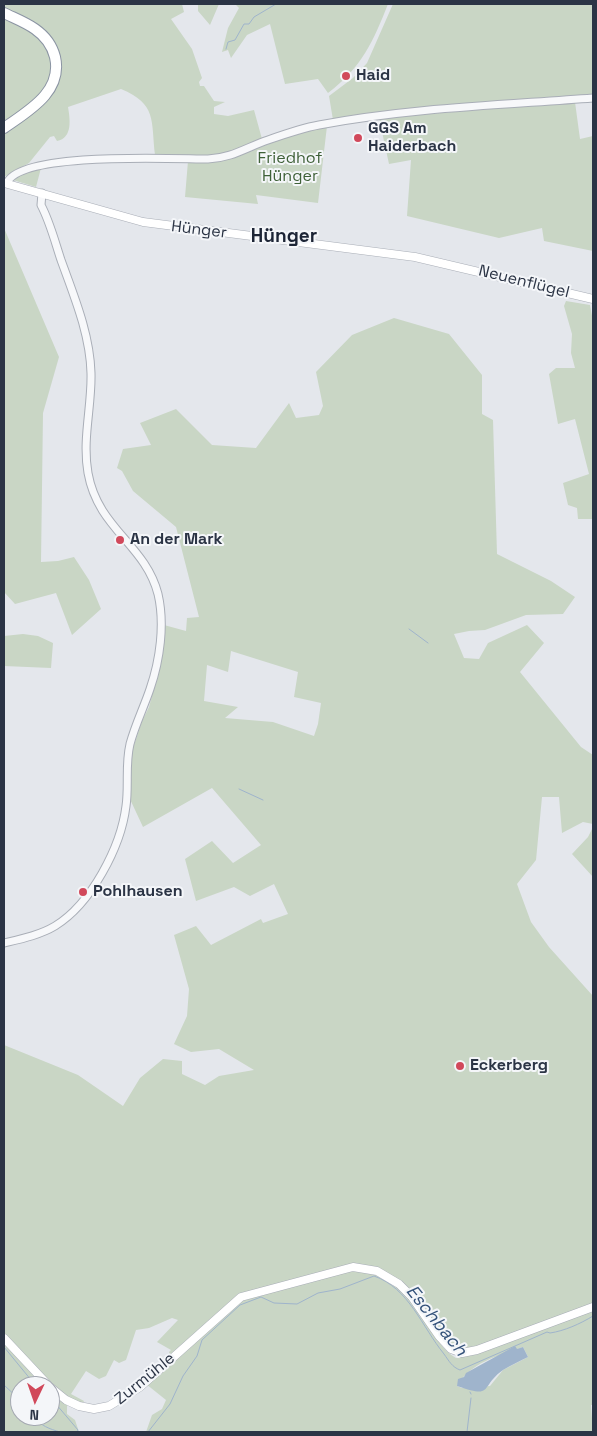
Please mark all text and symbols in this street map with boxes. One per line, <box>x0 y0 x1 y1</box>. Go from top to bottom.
place label: Haid <box>356 66 390 86</box>
marker: Haid <box>340 70 352 82</box>
place label: GGS Am Haiderbach <box>368 119 456 157</box>
marker: GGS Am Haiderbach <box>352 132 364 144</box>
park label: Friedhof Hünger <box>258 149 322 187</box>
street label: Hünger <box>170 217 228 243</box>
district label: Hünger <box>251 226 317 248</box>
street label: Neuenflügel <box>477 261 571 303</box>
place label: An der Mark <box>130 530 223 550</box>
marker: An der Mark <box>114 534 126 546</box>
place label: Pohlhausen <box>93 882 183 902</box>
marker: Pohlhausen <box>77 886 89 898</box>
place label: Eckerberg <box>470 1056 548 1076</box>
marker: Eckerberg <box>454 1060 466 1072</box>
water label: Eschbach <box>401 1281 471 1361</box>
street label: Zurmühle <box>111 1349 179 1409</box>
north arrow <box>10 1376 60 1426</box>
text: N <box>29 1406 39 1424</box>

